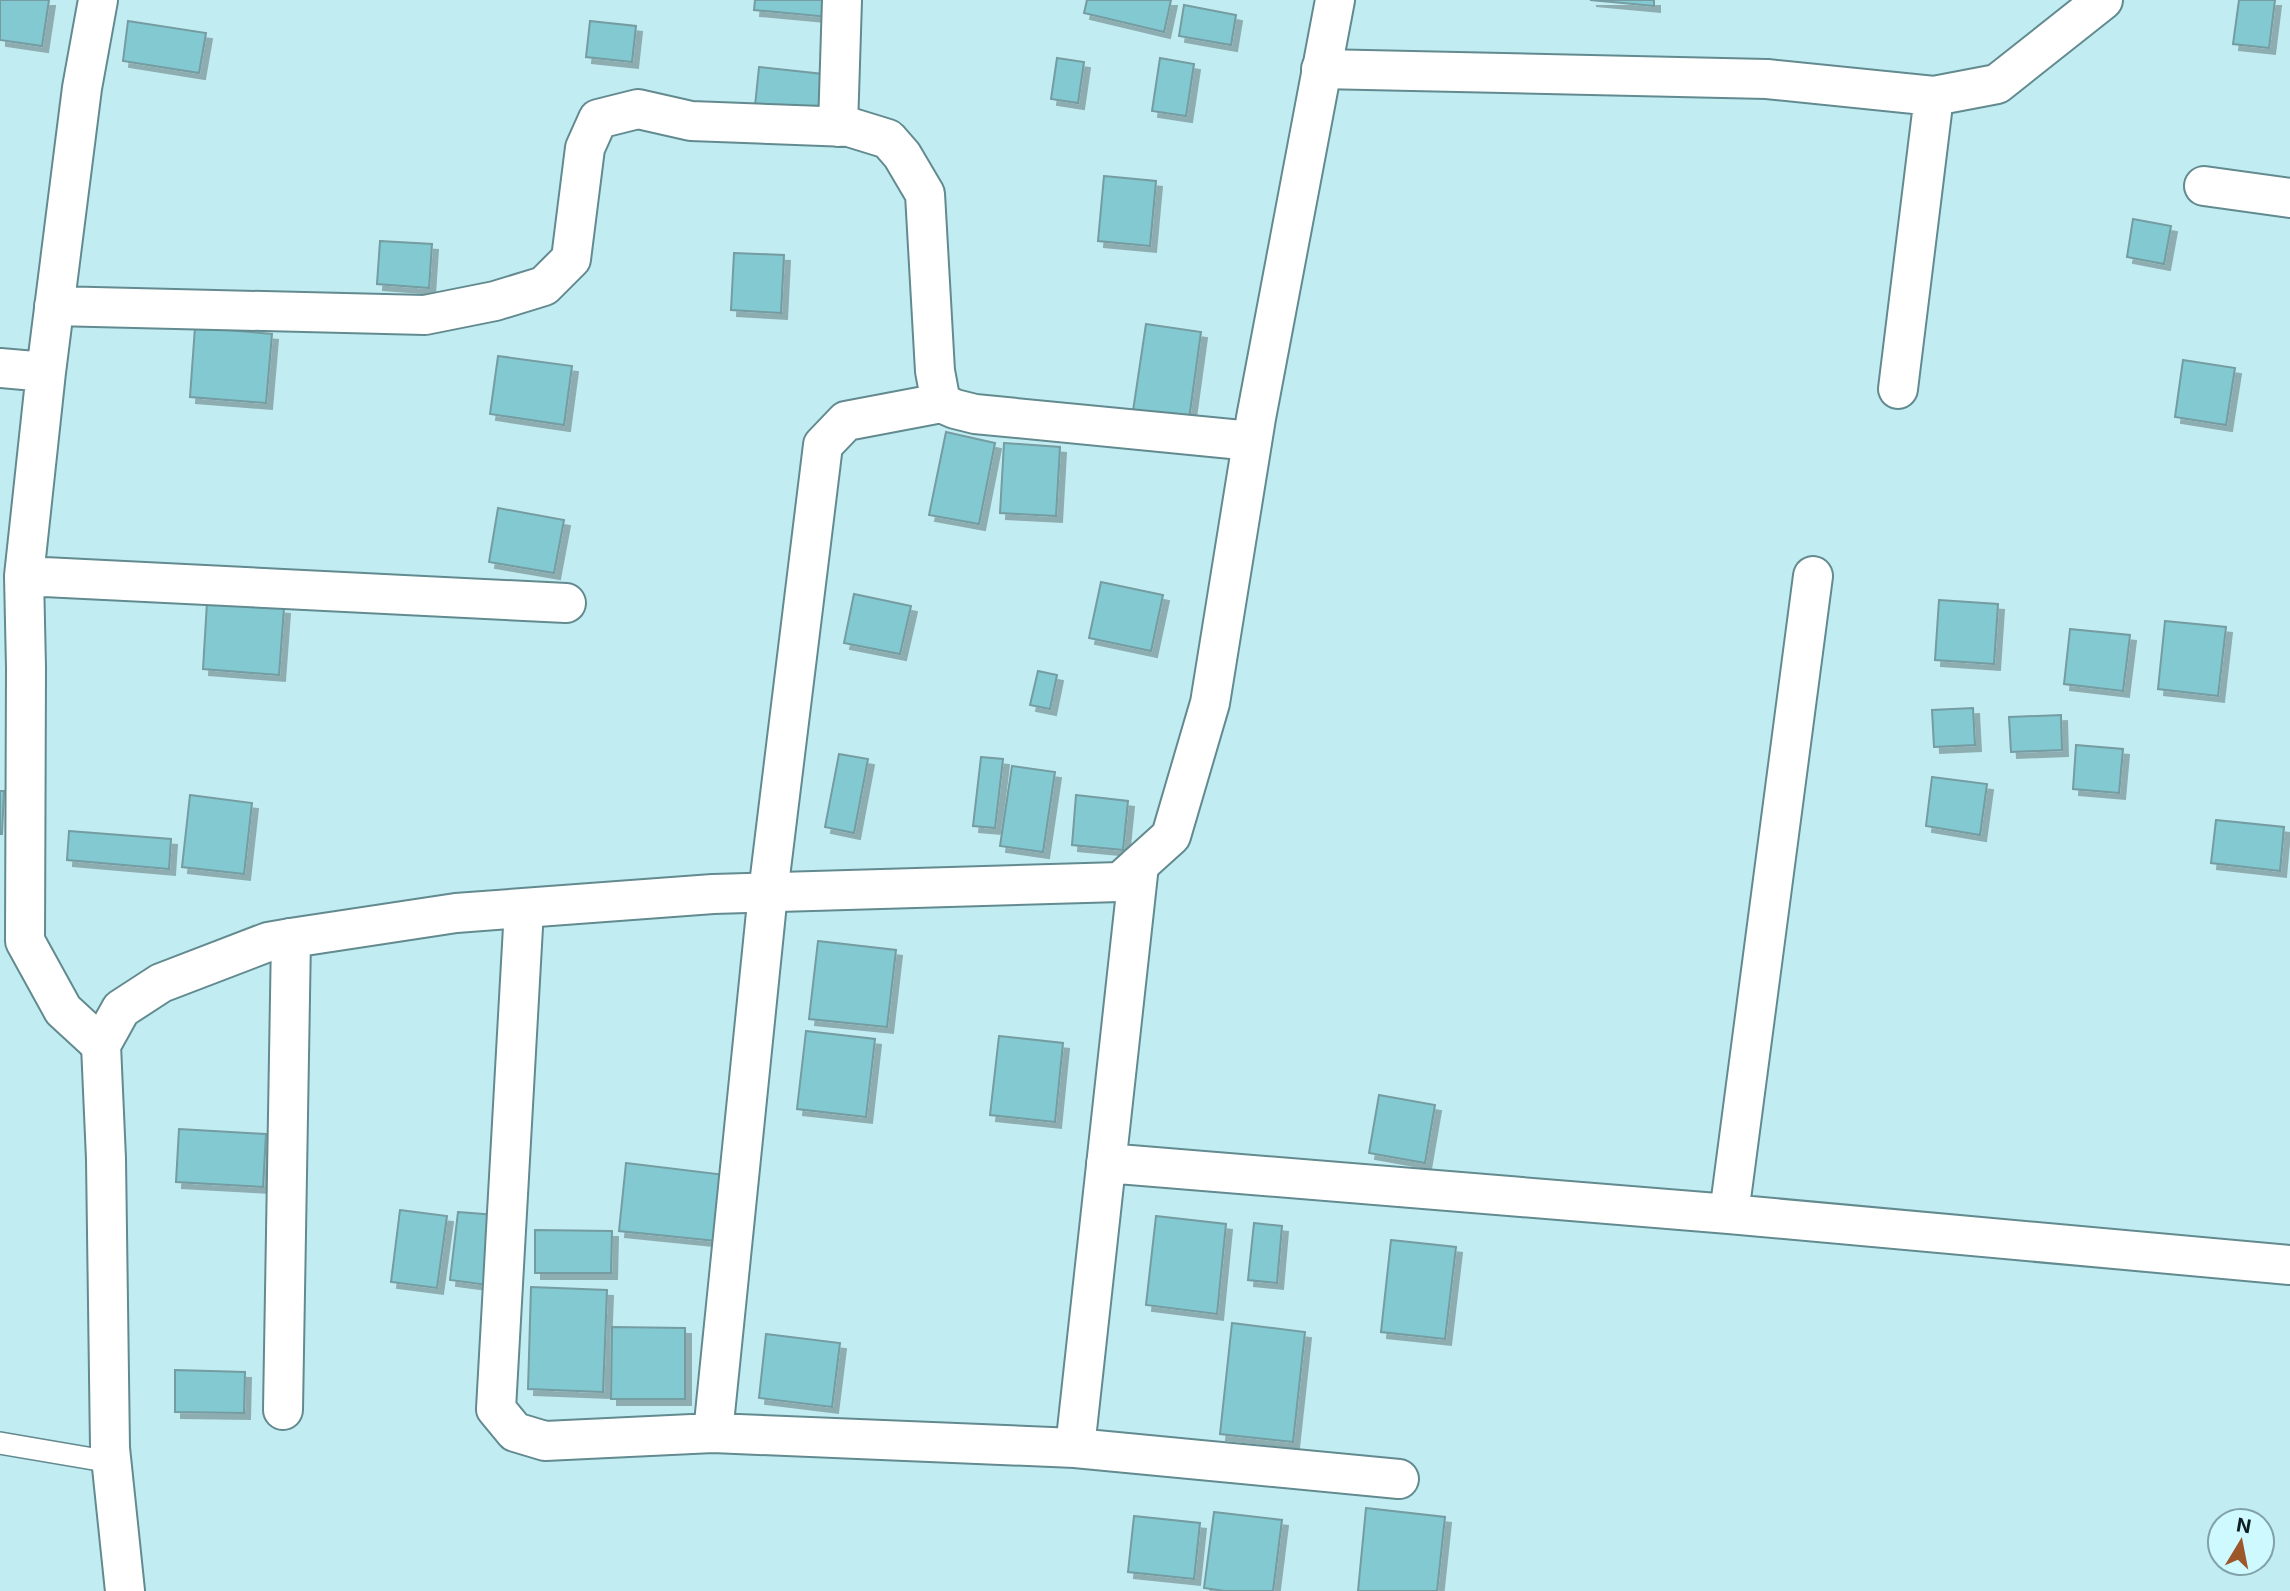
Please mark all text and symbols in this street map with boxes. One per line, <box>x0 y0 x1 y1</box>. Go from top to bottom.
north arrow <box>2206 1507 2276 1577</box>
text: N <box>2235 1513 2253 1538</box>

